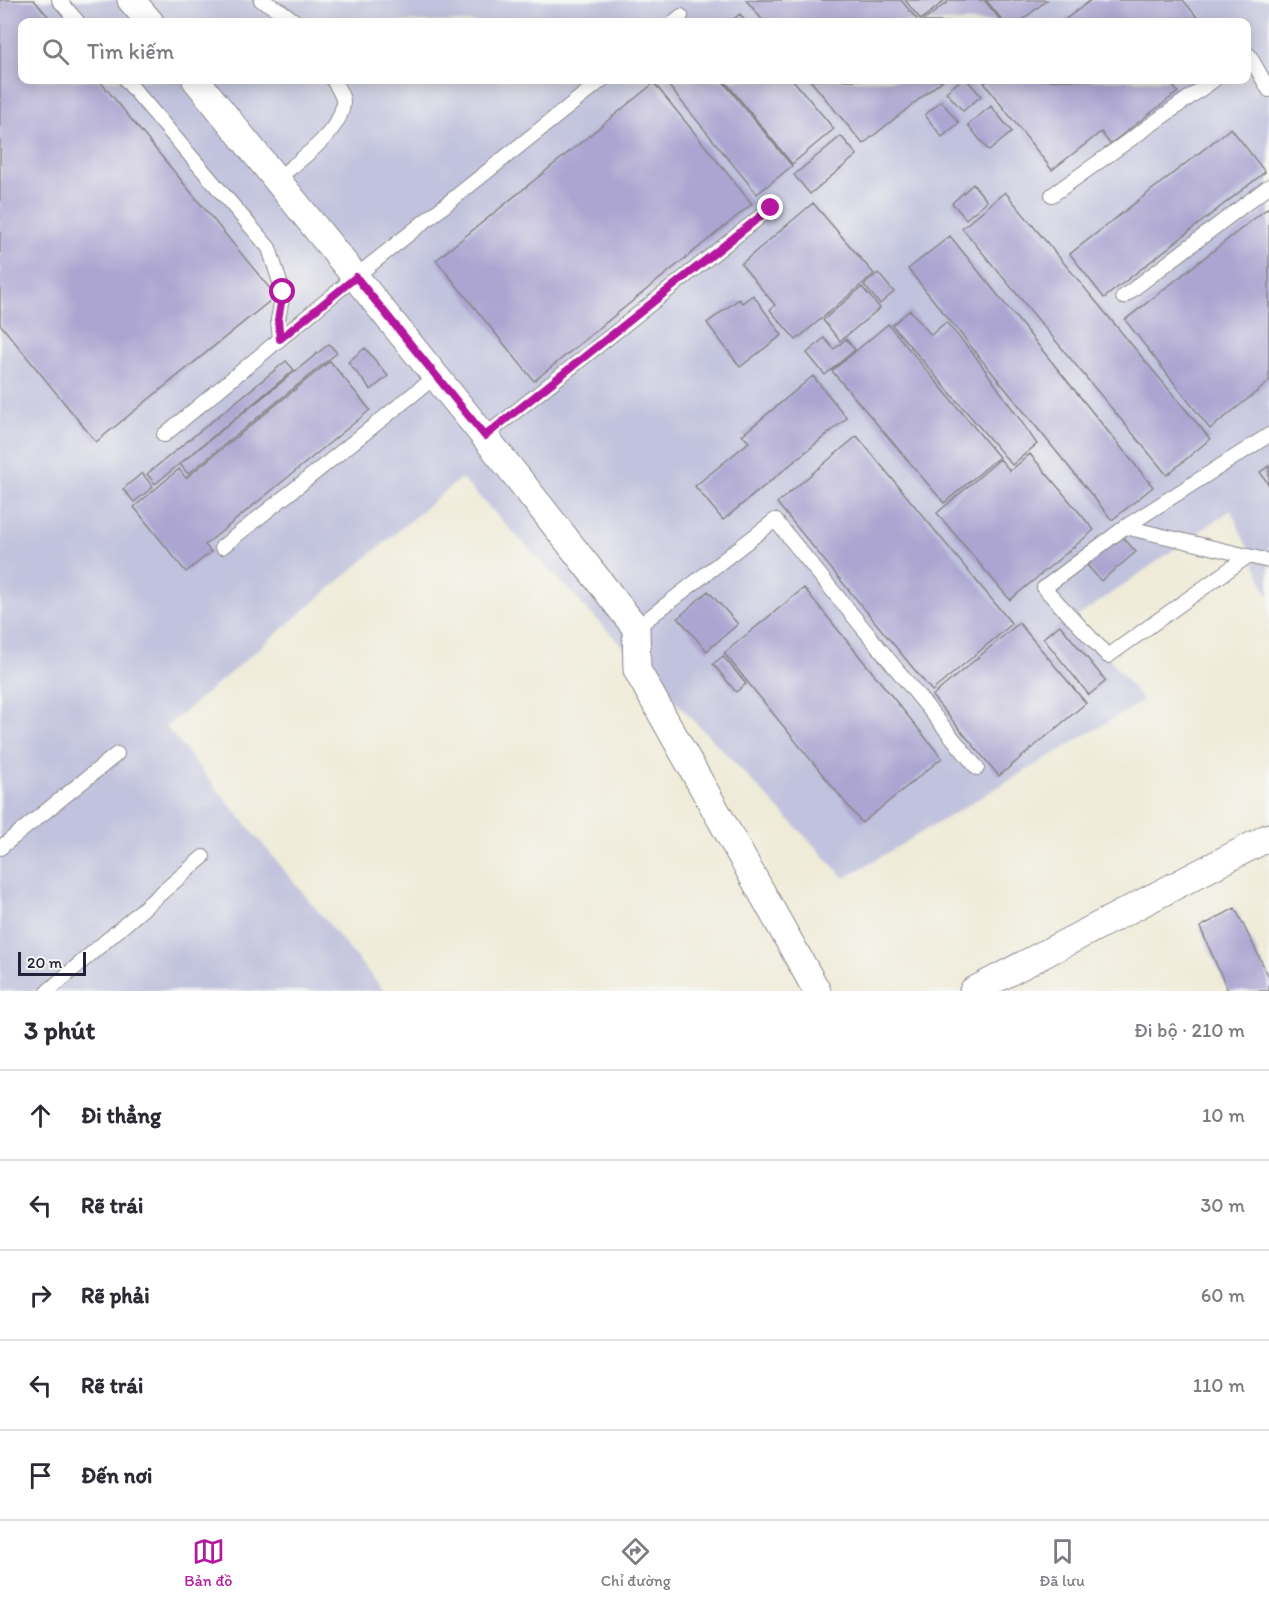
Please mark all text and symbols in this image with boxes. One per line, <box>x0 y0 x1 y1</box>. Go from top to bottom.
search box <box>18 18 1251 84</box>
icon: search <box>39 35 72 68</box>
text: Tìm kiếm <box>87 38 174 65</box>
route end <box>757 194 783 220</box>
route start <box>269 278 295 304</box>
scale bar <box>18 949 86 977</box>
text: 20 m <box>27 953 62 972</box>
text: 3 phút <box>24 1014 95 1046</box>
text: Đi bộ · 210 m <box>1134 1018 1245 1042</box>
icon: ahead <box>24 1099 57 1132</box>
text: Đi thẳng <box>81 1102 161 1129</box>
text: 10 m <box>1202 1103 1245 1127</box>
icon: left <box>24 1189 57 1222</box>
text: Rẽ trái <box>81 1192 143 1219</box>
text: 30 m <box>1200 1193 1245 1217</box>
icon: right <box>24 1279 57 1312</box>
text: Rẽ phải <box>81 1282 150 1309</box>
text: 60 m <box>1201 1283 1245 1307</box>
icon: left <box>24 1369 57 1402</box>
text: Rẽ trái <box>81 1372 143 1399</box>
text: 110 m <box>1193 1373 1245 1397</box>
icon: arrive <box>24 1459 57 1492</box>
text: Đến nơi <box>81 1462 153 1489</box>
tab: Bản đồ <box>184 1535 232 1590</box>
tab: Chỉ đường <box>601 1535 671 1590</box>
tab: Đã lưu <box>1039 1535 1085 1590</box>

